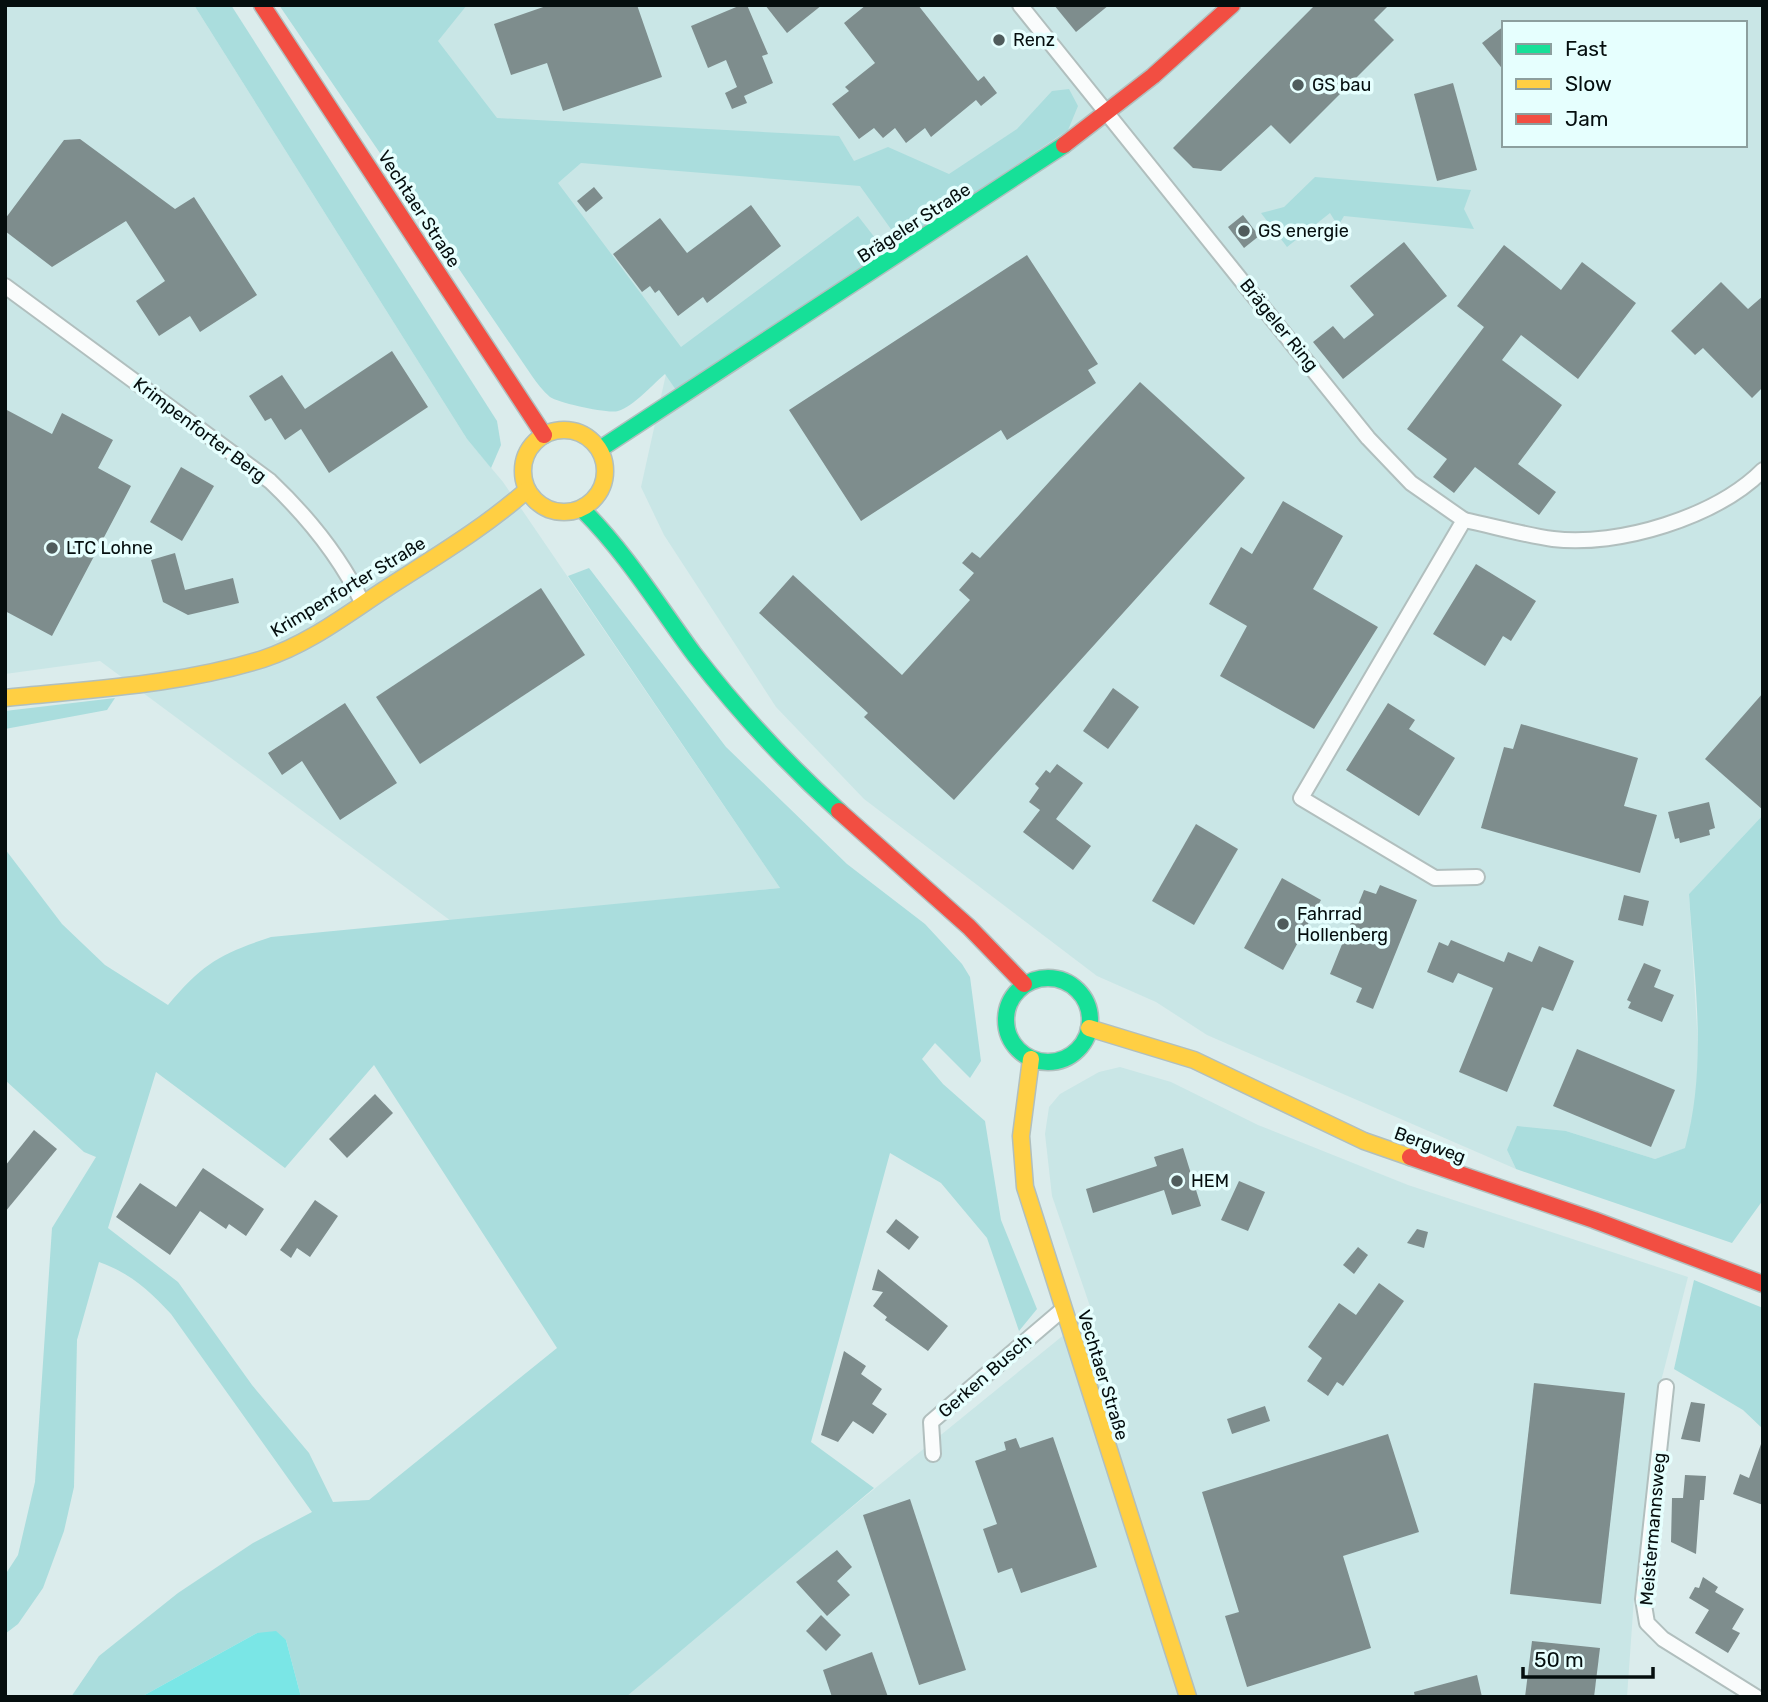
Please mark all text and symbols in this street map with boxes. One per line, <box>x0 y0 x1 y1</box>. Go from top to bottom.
legend <box>1502 21 1747 147</box>
place label: Renz <box>1013 29 1055 51</box>
marker: Renz <box>991 32 1007 48</box>
text: Fast <box>1565 36 1607 61</box>
text: Slow <box>1565 71 1612 96</box>
place label: GS bau <box>1312 74 1371 96</box>
marker: GS bau <box>1290 77 1306 93</box>
text: Jam <box>1565 106 1609 131</box>
street label: Vechtaer Straße <box>373 146 465 272</box>
street label: Brägeler Straße <box>853 178 975 268</box>
place label: GS energie <box>1258 220 1349 242</box>
marker: GS energie <box>1236 223 1252 239</box>
street label: Brägeler Ring <box>1235 274 1323 376</box>
street label: Krimpenforter Berg <box>129 373 271 487</box>
street label: Krimpenforter Straße <box>266 532 430 642</box>
place label: LTC Lohne <box>66 537 153 559</box>
marker: LTC Lohne <box>44 540 60 556</box>
place label: Fahrrad Hollenberg <box>1297 903 1388 946</box>
marker: Fahrrad Hollenberg <box>1275 916 1291 932</box>
street label: Bergweg <box>1391 1122 1469 1168</box>
place label: HEM <box>1191 1170 1229 1192</box>
marker: HEM <box>1169 1173 1185 1189</box>
street label: Vechtaer Straße <box>1073 1307 1133 1443</box>
street label: Gerken Busch <box>934 1330 1036 1422</box>
street label: Meistermannsweg <box>1635 1452 1671 1606</box>
scale bar <box>1523 1636 1652 1680</box>
text: 50 m <box>1534 1647 1584 1672</box>

